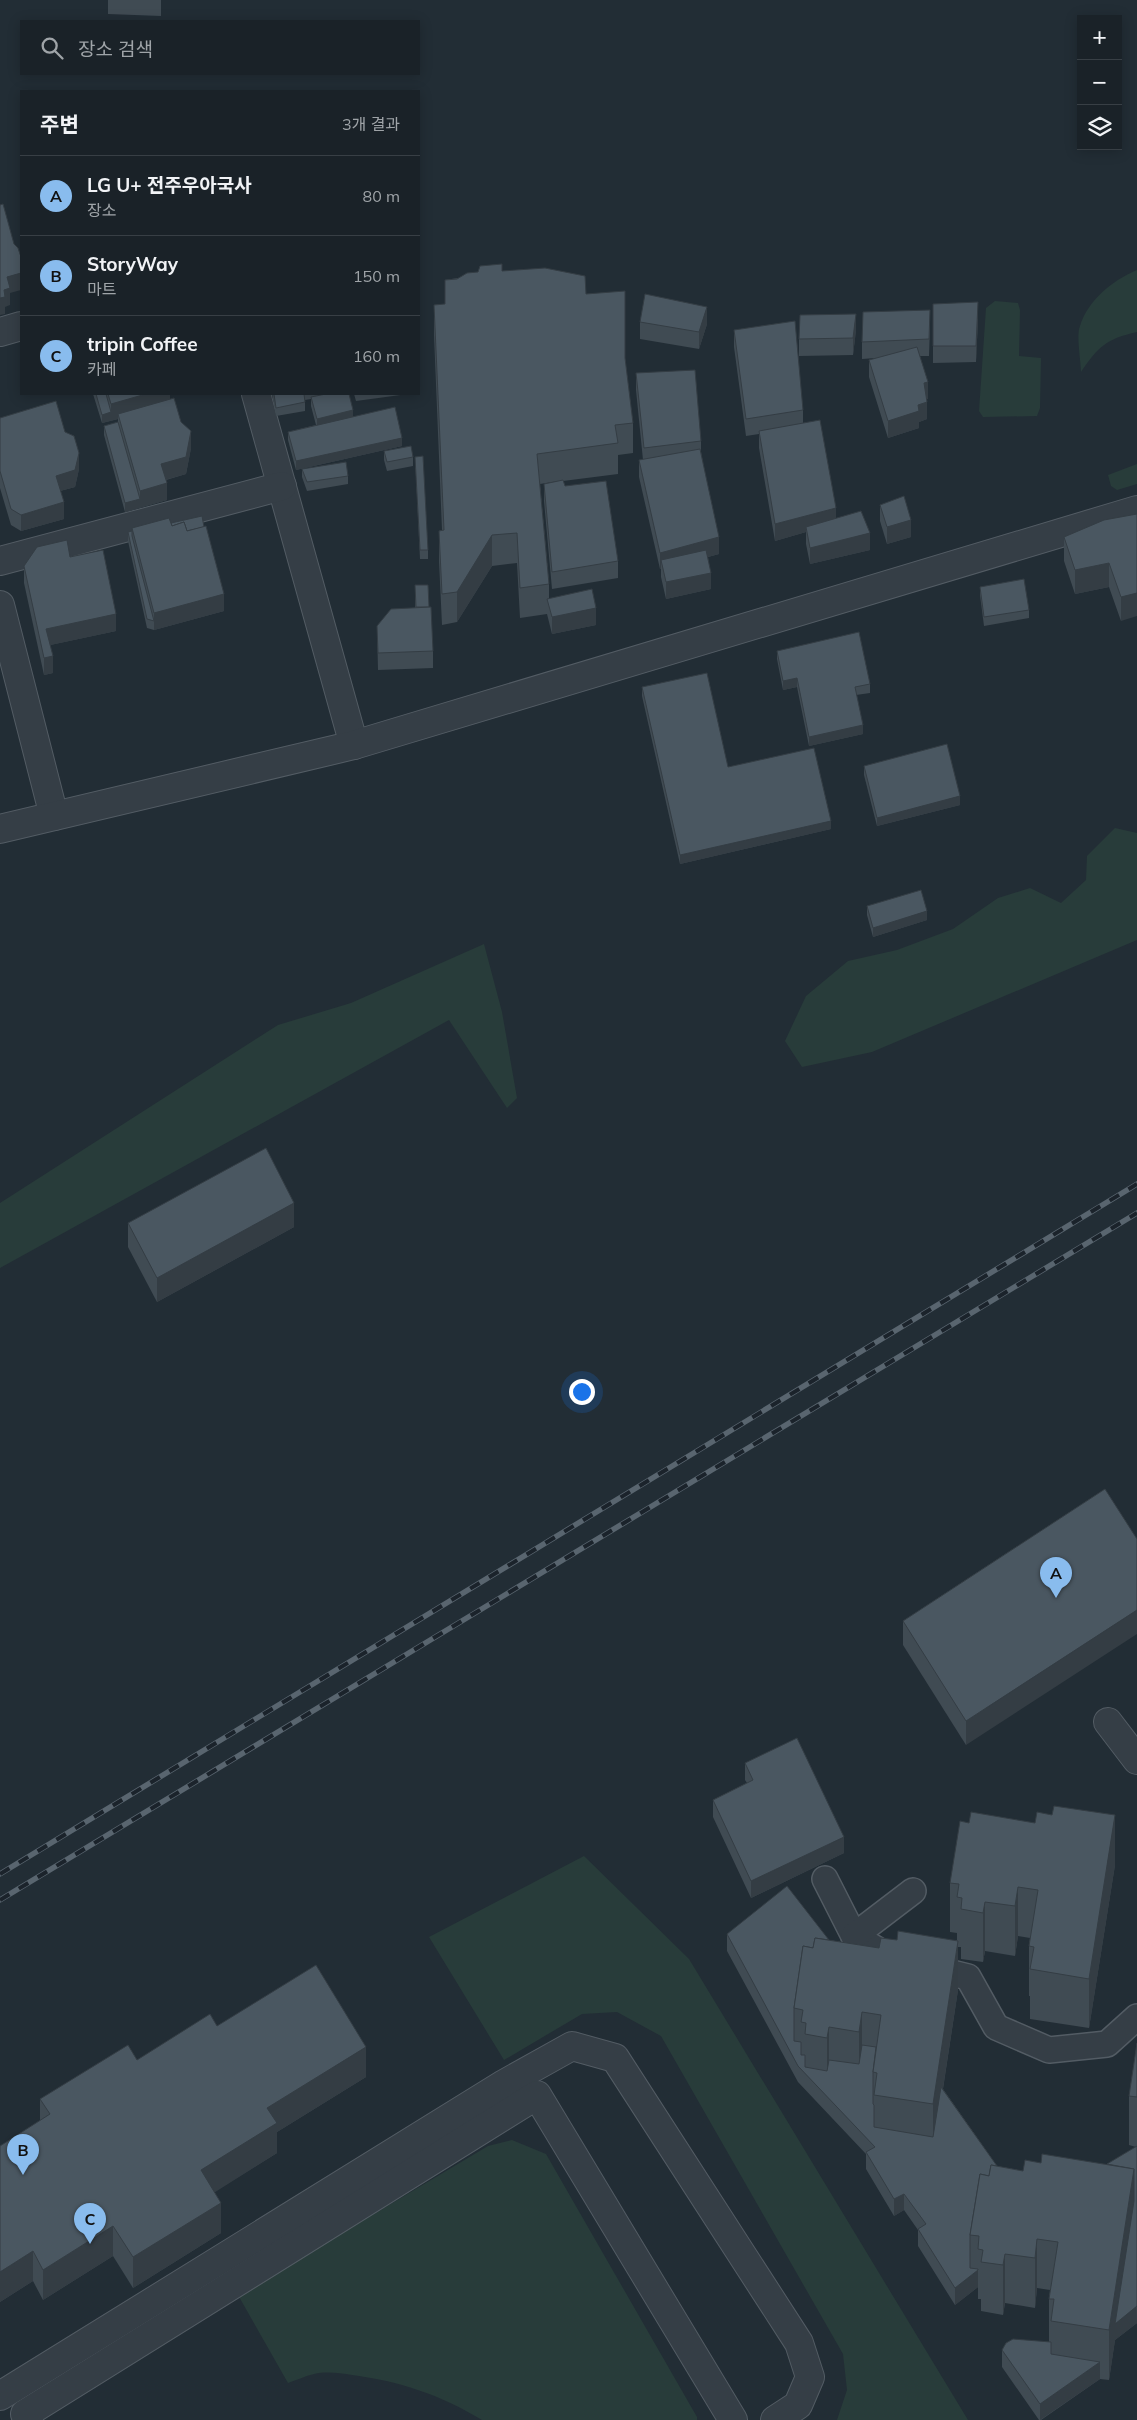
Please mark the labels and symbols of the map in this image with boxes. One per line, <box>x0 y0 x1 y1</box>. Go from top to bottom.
your location <box>569 1379 595 1405</box>
pin: A <box>1040 1557 1072 1598</box>
pin: B <box>7 2134 39 2175</box>
pin: C <box>74 2203 106 2244</box>

